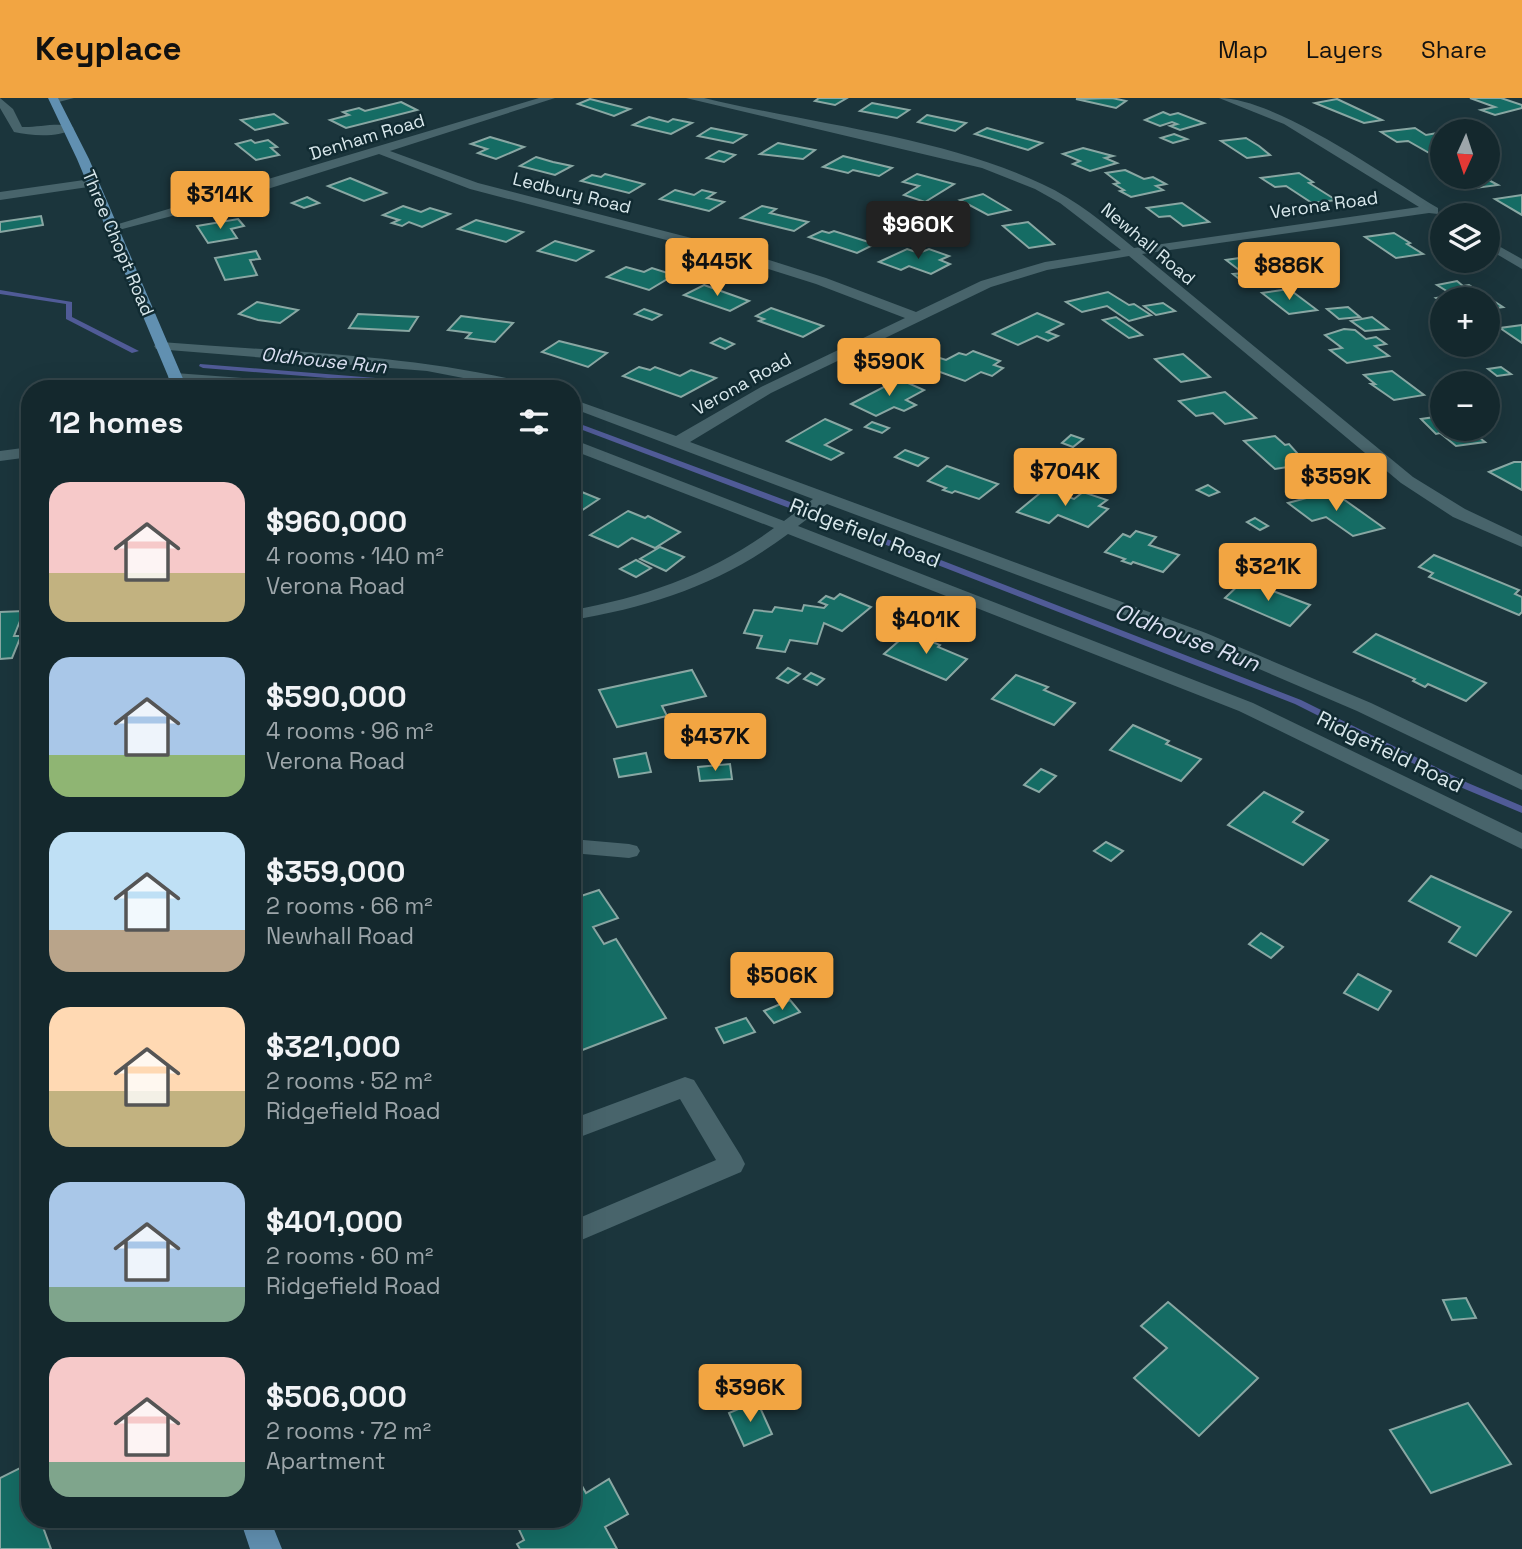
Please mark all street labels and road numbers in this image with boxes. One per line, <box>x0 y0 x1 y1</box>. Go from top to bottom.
street label: Denham Road <box>306 108 427 165</box>
street label: Three Chopt Road <box>77 166 160 319</box>
street label: Ledbury Road <box>511 167 634 218</box>
street label: Verona Road <box>1268 186 1379 223</box>
street label: Newhall Road <box>1097 198 1200 290</box>
street label: Verona Road <box>689 347 795 420</box>
street label: Ridgefield Road <box>786 491 944 574</box>
street label: Ridgefield Road <box>1313 704 1468 799</box>

